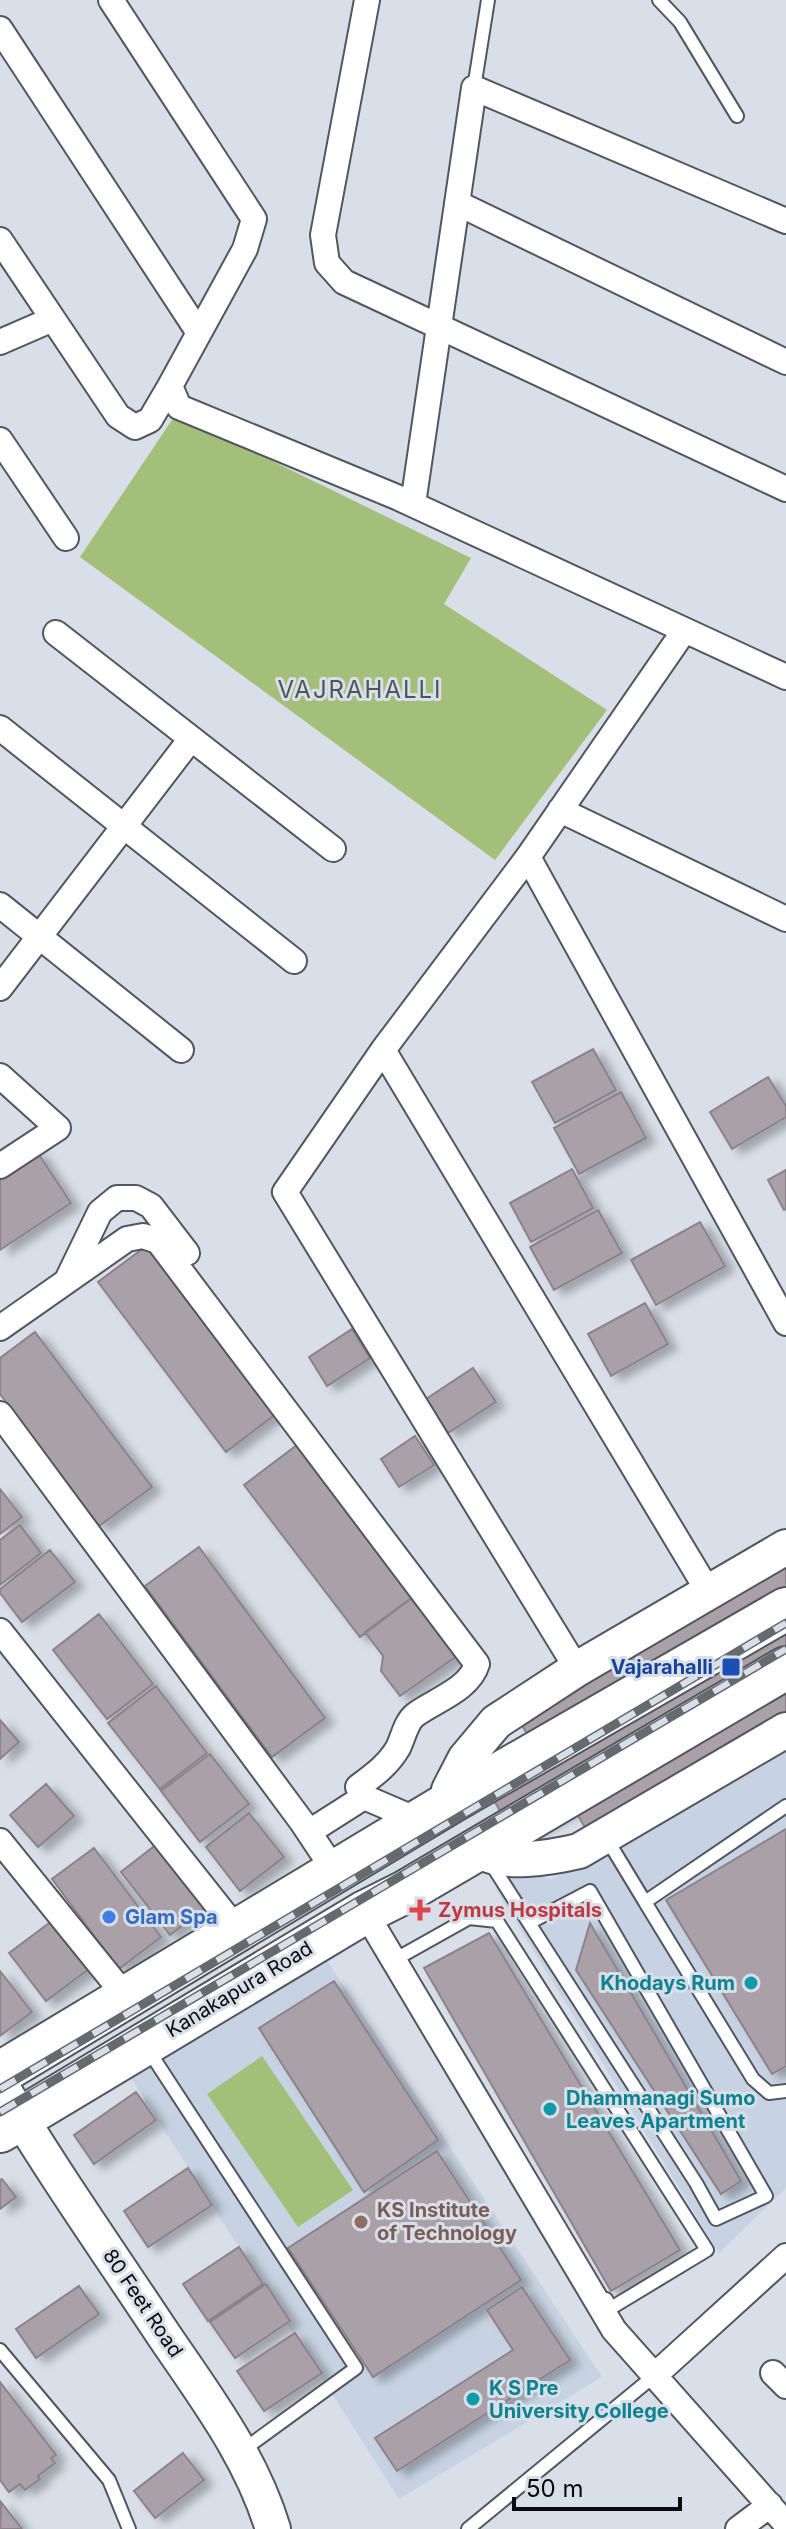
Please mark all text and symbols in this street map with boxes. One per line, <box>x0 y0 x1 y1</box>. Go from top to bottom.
district label: VAJRAHALLI <box>277 675 443 704</box>
place label: Vajarahalli <box>611 1655 713 1679</box>
marker: Vajarahalli <box>720 1656 742 1678</box>
place label: Zymus Hospitals <box>438 1898 602 1922</box>
marker: Zymus Hospitals <box>409 1899 431 1921</box>
place label: Glam Spa <box>125 1905 218 1929</box>
marker: Glam Spa <box>100 1908 118 1926</box>
street label: Kanakapura Road <box>161 1936 317 2042</box>
place label: Khodays Rum <box>600 1971 735 1995</box>
marker: Khodays Rum <box>742 1974 760 1992</box>
place label: Dhammanagi Sumo Leaves Apartment <box>566 2086 756 2133</box>
marker: Dhammanagi Sumo Leaves Apartment <box>541 2100 559 2118</box>
place label: KS Institute of Technology <box>377 2198 517 2245</box>
marker: KS Institute of Technology <box>352 2213 370 2231</box>
street label: 80 Feet Road <box>98 2244 188 2362</box>
place label: K S Pre University College <box>489 2376 669 2423</box>
marker: K S Pre University College <box>464 2390 482 2408</box>
scale bar <box>514 2461 680 2511</box>
text: 50 m <box>526 2474 584 2503</box>

